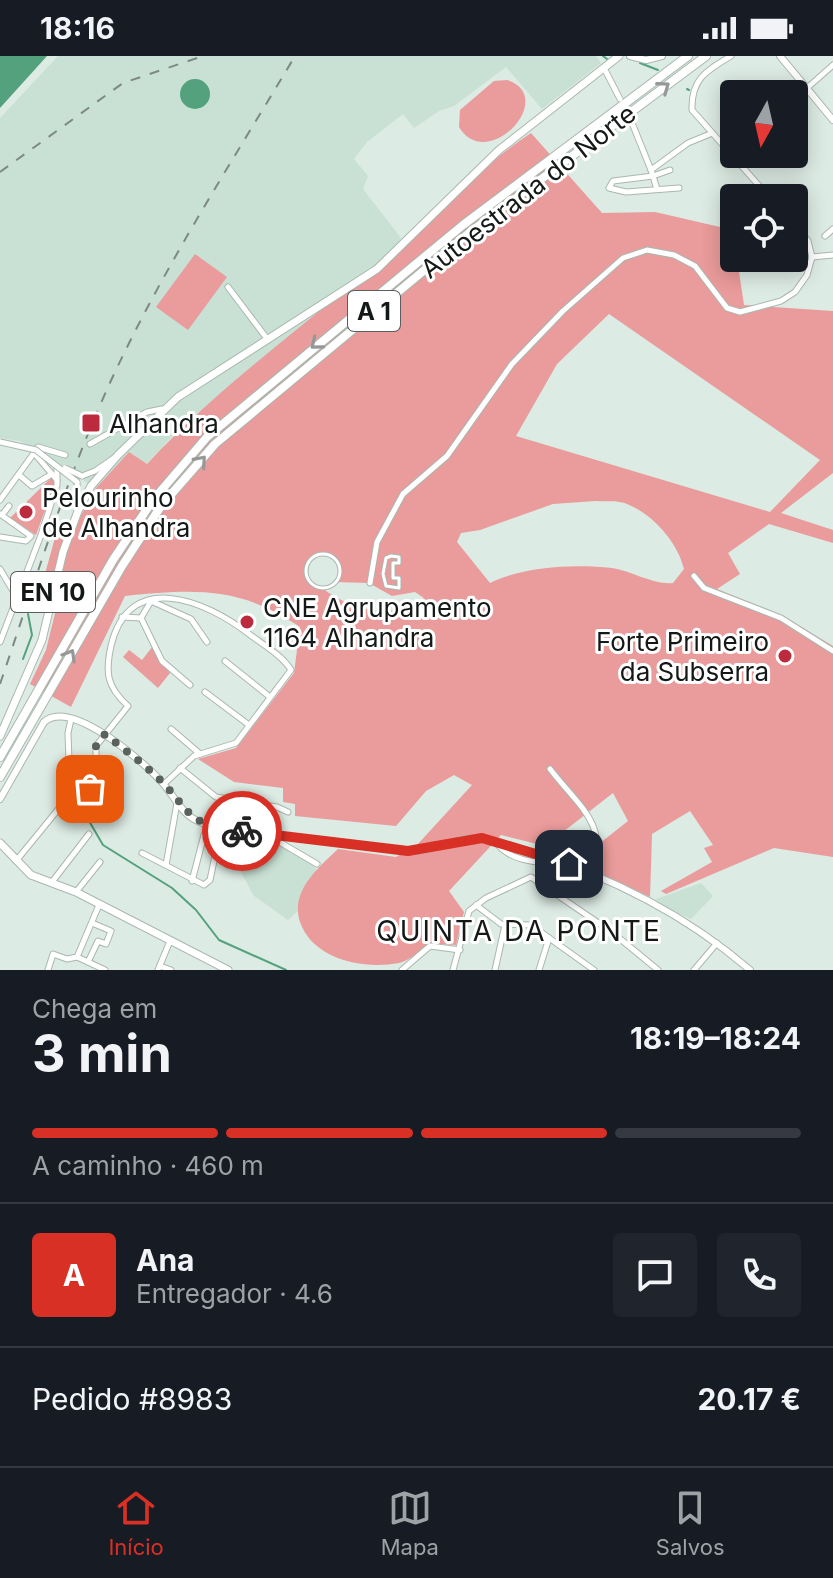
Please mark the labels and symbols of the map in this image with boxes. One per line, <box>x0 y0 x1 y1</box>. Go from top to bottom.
north arrow <box>720 80 808 168</box>
one-way arrow <box>655 82 670 96</box>
street label: Autoestrada do Norte <box>414 97 642 285</box>
road number: A 1 <box>348 291 400 331</box>
one-way arrow <box>311 334 325 349</box>
place label: Alhandra <box>109 408 219 439</box>
marker: Alhandra <box>80 412 102 434</box>
one-way arrow <box>191 455 206 470</box>
place label: Pelourinho de Alhandra <box>42 482 190 543</box>
marker: Pelourinho de Alhandra <box>17 503 35 521</box>
road number: EN 10 <box>11 572 95 612</box>
place label: CNE Agrupamento 1164 Alhandra <box>263 592 491 653</box>
marker: CNE Agrupamento 1164 Alhandra <box>238 613 256 631</box>
place label: Forte Primeiro da Subserra <box>596 626 769 687</box>
marker: Forte Primeiro da Subserra <box>776 647 794 665</box>
one-way arrow <box>60 650 76 664</box>
pin <box>56 755 124 823</box>
courier <box>202 791 282 871</box>
pin <box>535 830 603 898</box>
district label: QUINTA DA PONTE <box>376 914 662 948</box>

